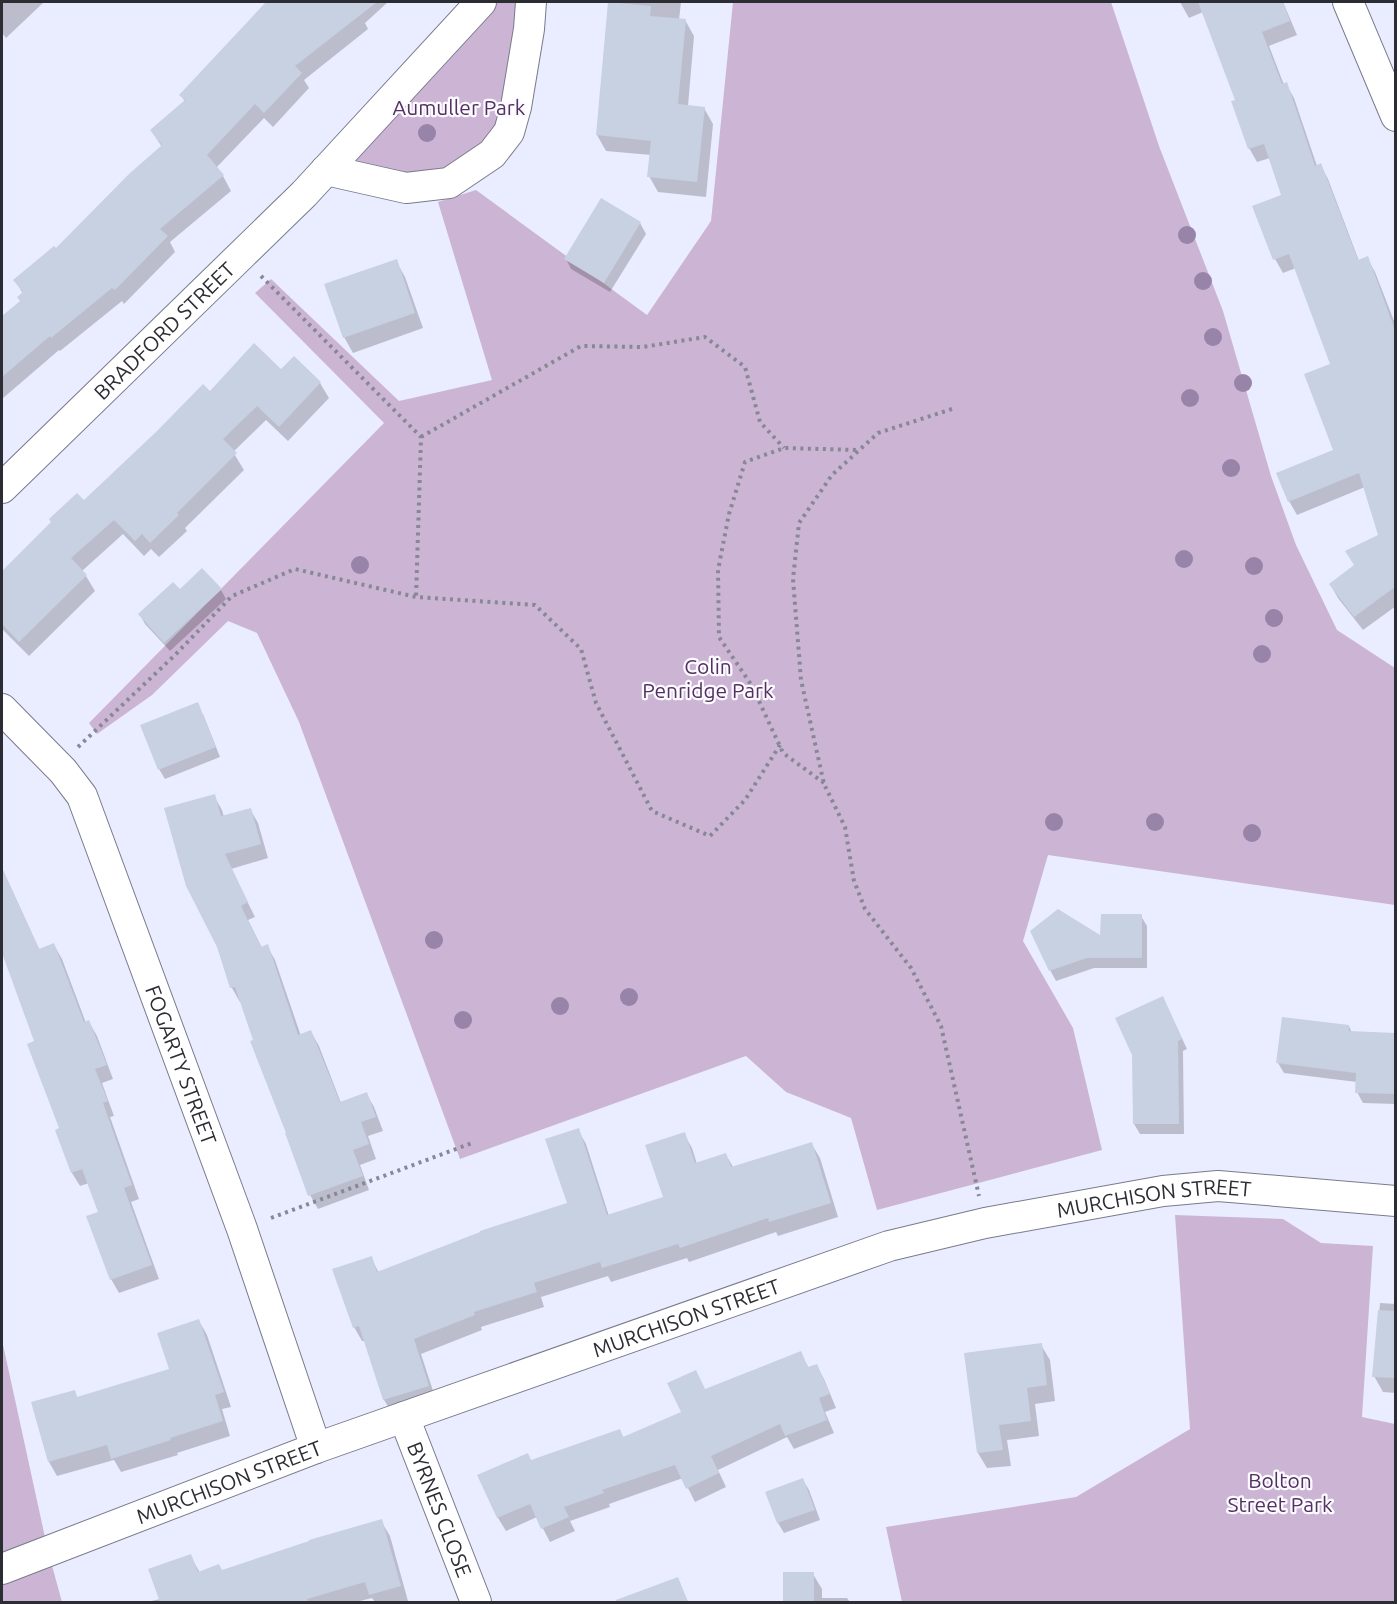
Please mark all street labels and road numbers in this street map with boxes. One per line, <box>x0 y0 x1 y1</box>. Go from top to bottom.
street label: BRADFORD STREET <box>89 256 239 404</box>
street label: FOGARTY STREET <box>141 982 222 1148</box>
street label: MURCHISON STREET <box>1055 1174 1253 1222</box>
street label: MURCHISON STREET <box>589 1273 783 1362</box>
street label: MURCHISON STREET <box>133 1435 325 1528</box>
street label: BYRNES CLOSE <box>403 1438 477 1580</box>

